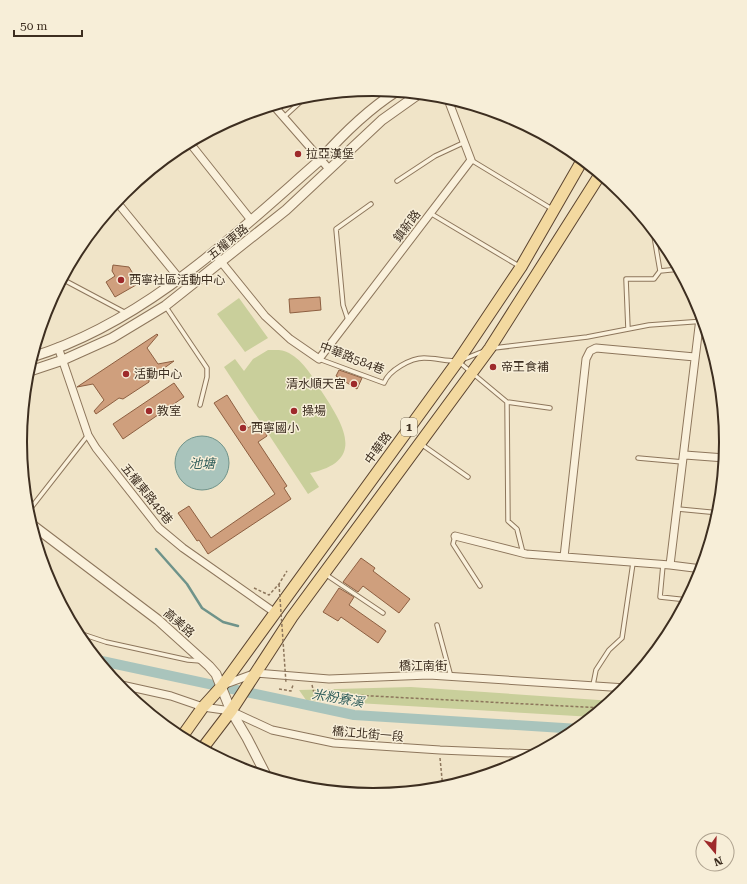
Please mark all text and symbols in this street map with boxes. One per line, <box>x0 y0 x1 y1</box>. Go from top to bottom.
scale bar <box>14 12 82 38</box>
text: 50 m <box>20 19 47 33</box>
place label: 拉亞漢堡 <box>306 147 354 161</box>
marker: 拉亞漢堡 <box>293 149 303 159</box>
street label: 鎮新路 <box>391 207 423 245</box>
street label: 五權東路 <box>205 221 251 263</box>
place label: 西寧社區活動中心 <box>129 273 225 287</box>
marker: 西寧社區活動中心 <box>116 275 126 285</box>
street label: 中華路584巷 <box>318 339 386 377</box>
place label: 帝王食補 <box>501 360 549 374</box>
marker: 帝王食補 <box>488 362 498 372</box>
place label: 活動中心 <box>134 367 182 381</box>
marker: 活動中心 <box>121 369 131 379</box>
place label: 清水順天宮 <box>286 377 346 391</box>
marker: 清水順天宮 <box>349 379 359 389</box>
place label: 教室 <box>157 404 181 418</box>
place label: 操場 <box>302 404 326 418</box>
marker: 教室 <box>144 406 154 416</box>
marker: 操場 <box>289 406 299 416</box>
road number: 1 <box>401 418 417 436</box>
place label: 西寧國小 <box>251 421 299 435</box>
marker: 西寧國小 <box>238 423 248 433</box>
street label: 中華路 <box>362 429 394 467</box>
water label: 池塘 <box>189 456 217 471</box>
street label: 五權東路48巷 <box>118 461 176 527</box>
street label: 高美路 <box>161 606 197 640</box>
street label: 橋江南街 <box>399 659 447 673</box>
water label: 米粉寮溪 <box>311 686 367 710</box>
street label: 橋江北街一段 <box>332 724 404 744</box>
north arrow <box>695 832 735 872</box>
text: N <box>711 853 724 869</box>

